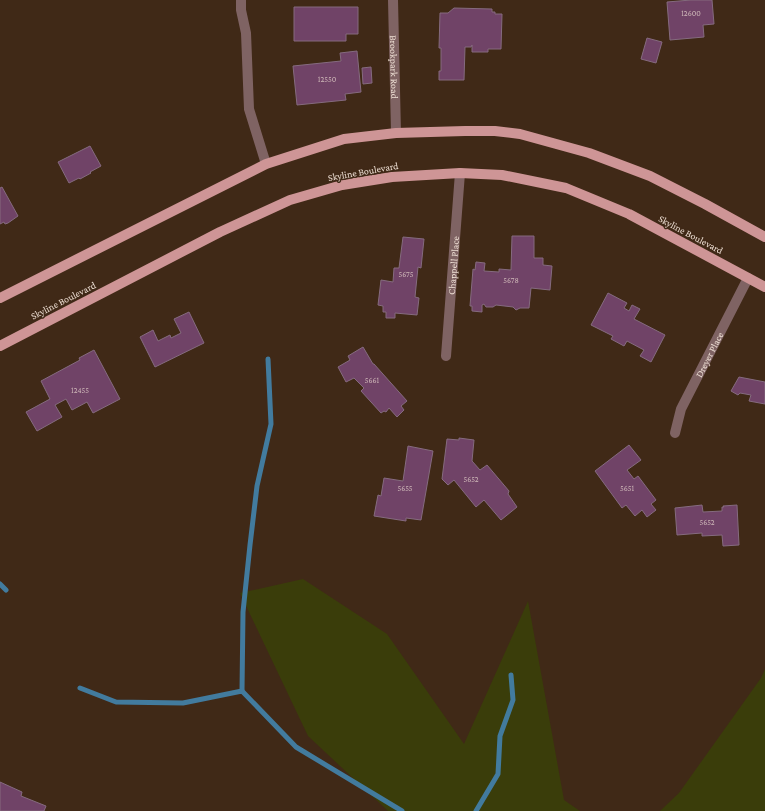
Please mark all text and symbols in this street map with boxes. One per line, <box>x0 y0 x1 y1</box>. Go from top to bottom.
house number: 12600 <box>681 9 701 18</box>
street label: Brookpark Road <box>388 35 400 100</box>
house number: 12550 <box>318 75 337 84</box>
street label: Skyline Boulevard <box>327 160 400 183</box>
street label: Skyline Boulevard <box>657 213 725 256</box>
street label: Chappell Place <box>446 235 461 295</box>
house number: 5675 <box>399 270 414 279</box>
house number: 5678 <box>503 276 519 285</box>
street label: Skyline Boulevard <box>29 279 98 322</box>
street label: Dreyer Place <box>693 330 726 379</box>
house number: 5661 <box>365 376 380 385</box>
house number: 12455 <box>71 386 89 395</box>
house number: 5652 <box>463 475 479 484</box>
house number: 5655 <box>397 484 413 493</box>
house number: 5651 <box>620 484 634 493</box>
house number: 5652 <box>699 518 715 527</box>

